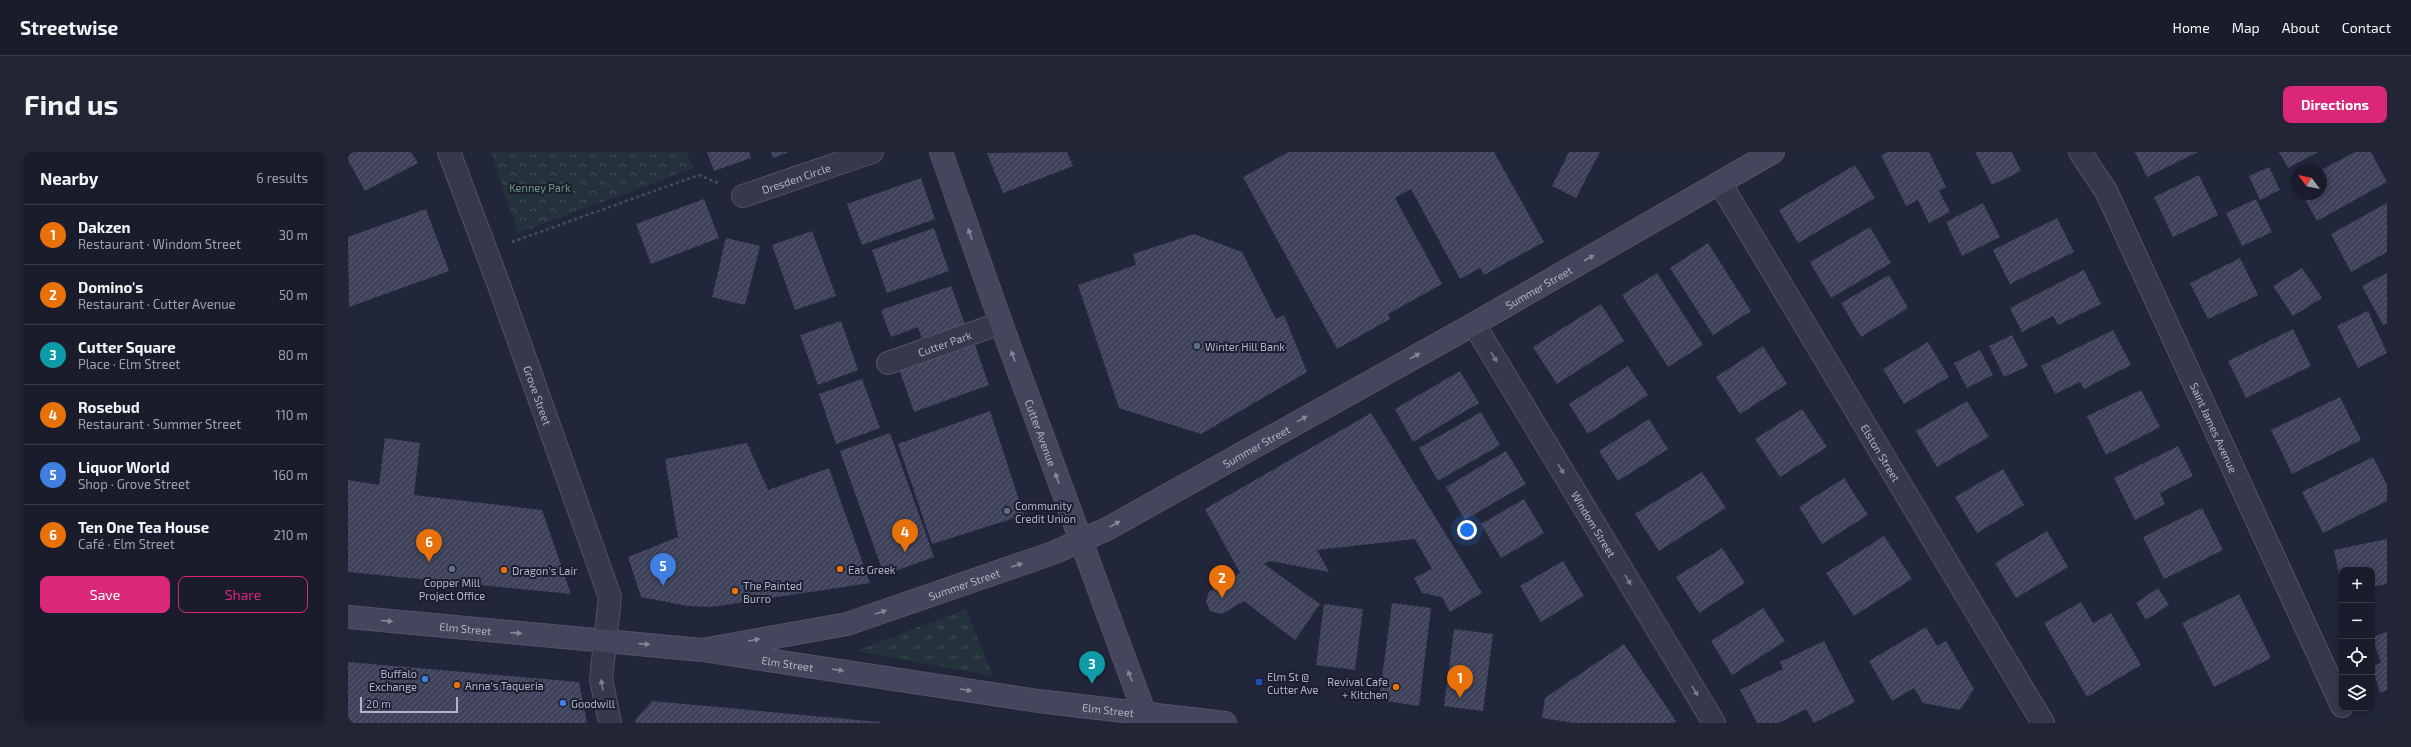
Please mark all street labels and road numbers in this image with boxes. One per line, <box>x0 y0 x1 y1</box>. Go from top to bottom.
street label: Dresden Circle <box>760 160 832 196</box>
street label: Summer Street <box>1503 263 1574 311</box>
street label: Cutter Park <box>916 327 974 358</box>
street label: Grove Street <box>522 364 555 427</box>
street label: Saint James Avenue <box>2188 380 2241 475</box>
street label: Cutter Avenue <box>1023 397 1060 468</box>
street label: Elston Street <box>1859 421 1903 484</box>
street label: Summer Street <box>1220 422 1292 470</box>
street label: Windom Street <box>1569 488 1619 559</box>
street label: Summer Street <box>926 565 1001 602</box>
street label: Elm Street <box>439 619 492 637</box>
street label: Elm Street <box>761 653 814 673</box>
street label: Elm Street <box>1081 700 1135 719</box>

